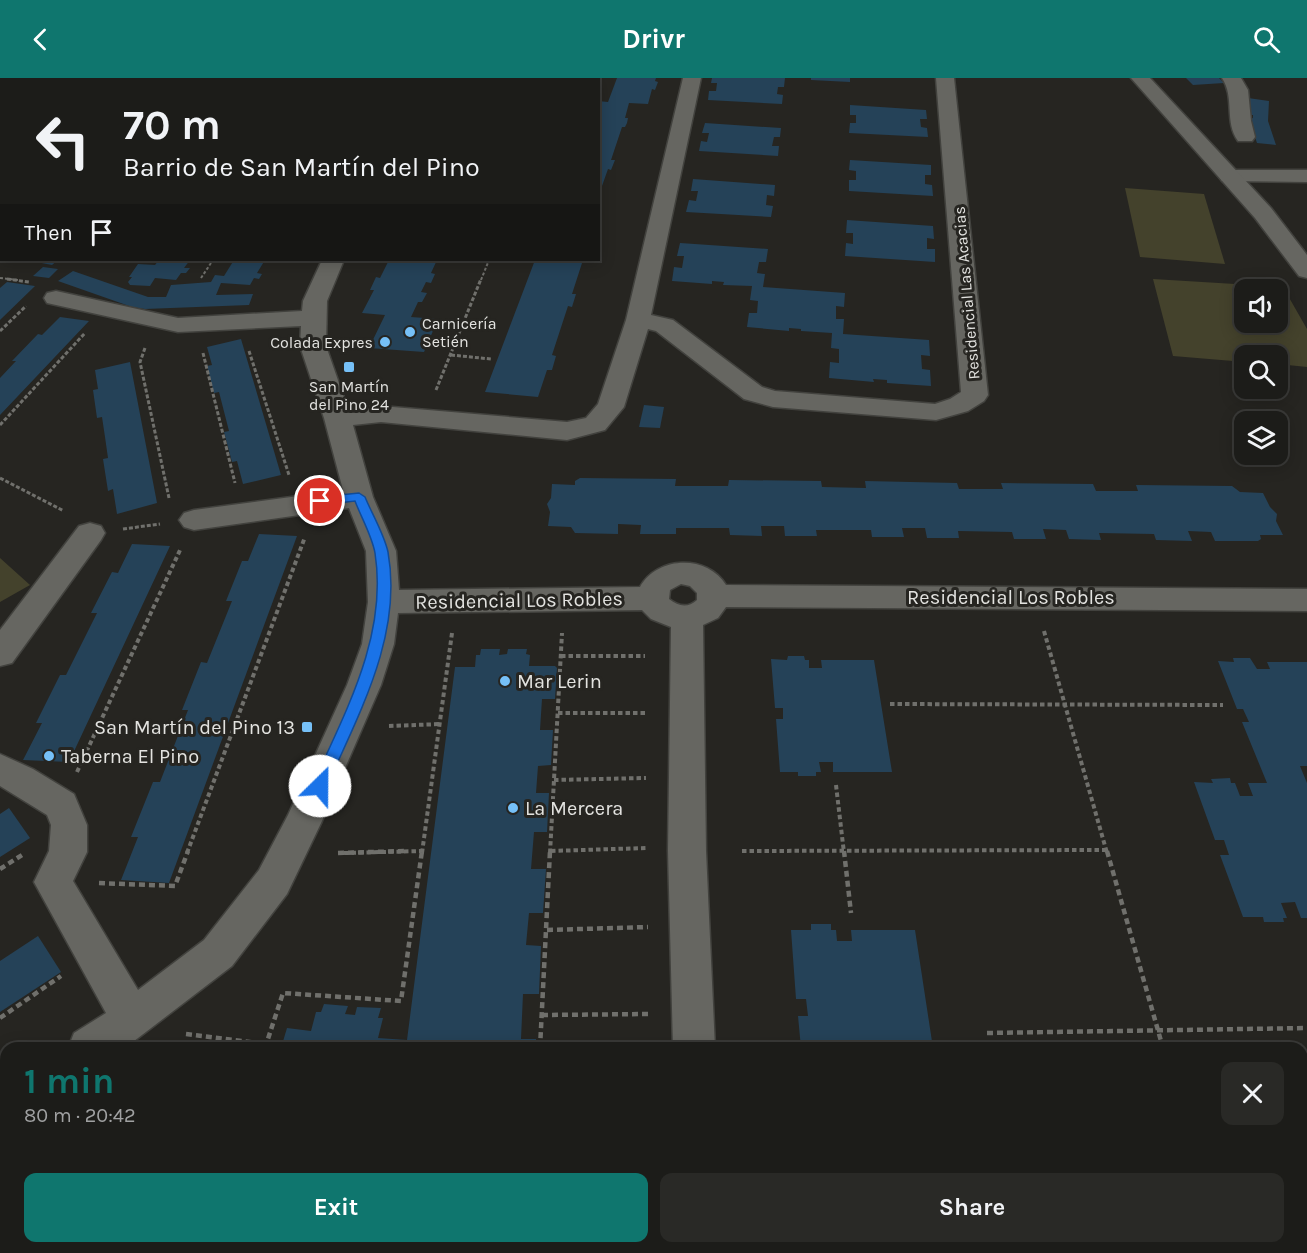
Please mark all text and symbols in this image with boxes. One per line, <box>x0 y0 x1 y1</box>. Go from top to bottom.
icon: back <box>24 23 57 56</box>
text: Drivr <box>622 23 685 55</box>
icon: search <box>1250 23 1283 56</box>
text: 70 m <box>123 100 221 150</box>
icon: left <box>24 102 102 180</box>
text: Barrio de San Martín del Pino <box>123 151 480 183</box>
street label: Residencial Las Acacias <box>949 206 984 380</box>
icon: arrive <box>85 216 118 249</box>
text: Then <box>24 220 73 246</box>
map controls <box>1234 279 1288 465</box>
button: sound <box>1234 279 1288 333</box>
place label: Carnicería Setién <box>422 314 497 351</box>
marker: Carnicería Setién <box>403 325 417 339</box>
place label: Colada Expres <box>270 333 373 352</box>
marker: Colada Expres <box>378 335 392 349</box>
button: search <box>1234 345 1288 399</box>
marker: San Martín del Pino 24 <box>342 360 356 374</box>
place label: San Martín del Pino 24 <box>309 377 389 414</box>
button: layers <box>1234 411 1288 465</box>
pin <box>294 475 345 526</box>
icon: arrive <box>303 484 336 517</box>
street label: Residencial Los Robles <box>907 586 1115 609</box>
street label: Residencial Los Robles <box>415 587 623 614</box>
place label: Mar Lerin <box>517 670 602 693</box>
marker: Mar Lerin <box>498 674 512 688</box>
place label: San Martín del Pino 13 <box>94 716 295 739</box>
marker: San Martín del Pino 13 <box>300 720 314 734</box>
place label: Taberna El Pino <box>61 745 199 768</box>
marker: Taberna El Pino <box>42 749 56 763</box>
position arrow <box>288 754 352 818</box>
place label: La Mercera <box>525 797 623 820</box>
marker: La Mercera <box>506 801 520 815</box>
text: 1 min <box>24 1060 114 1102</box>
button: close <box>1221 1062 1284 1125</box>
text: 80 m · 20:42 <box>24 1104 136 1127</box>
button: Exit <box>24 1173 648 1242</box>
button: Share <box>660 1173 1284 1242</box>

